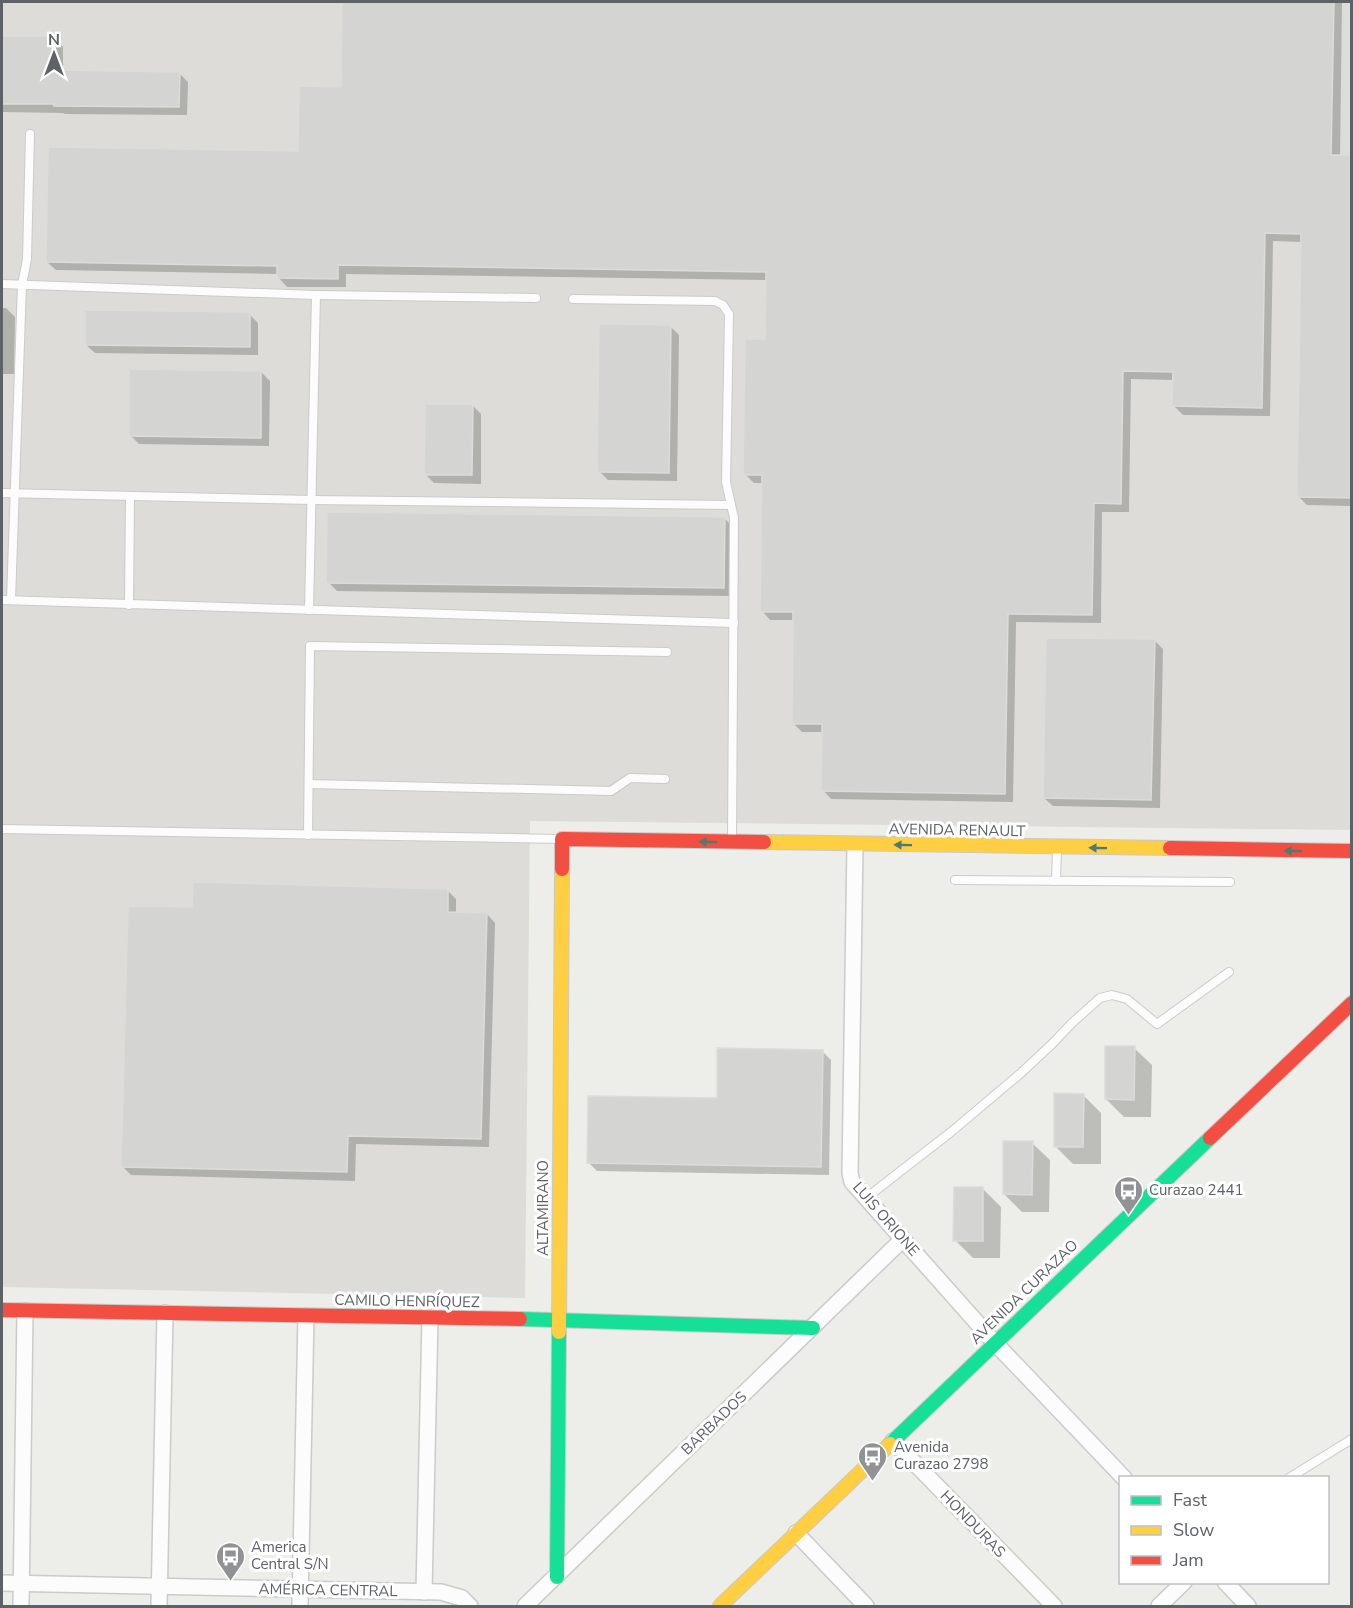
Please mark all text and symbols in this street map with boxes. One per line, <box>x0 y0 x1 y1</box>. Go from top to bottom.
north arrow <box>24 24 84 84</box>
text: N <box>48 29 60 51</box>
street label: AVENIDA RENAULT <box>888 819 1026 841</box>
one-way arrow <box>699 837 718 847</box>
one-way arrow <box>894 841 913 850</box>
one-way arrow <box>1089 843 1108 853</box>
one-way arrow <box>1284 846 1303 856</box>
street label: ALTAMIRANO <box>533 1160 553 1256</box>
bus stop icon: Curazao 2441 <box>1112 1174 1144 1216</box>
street label: LUIS ORIONE <box>848 1178 924 1260</box>
place label: Curazao 2441 <box>1149 1180 1244 1200</box>
street label: AVENIDA CURAZAO <box>966 1235 1082 1349</box>
street label: CAMILO HENRÍQUEZ <box>334 1290 480 1312</box>
street label: BARBADOS <box>677 1387 751 1459</box>
place label: Avenida Curazao 2798 <box>894 1437 989 1474</box>
bus stop icon: Avenida Curazao 2798 <box>857 1440 889 1482</box>
legend <box>1119 1476 1329 1584</box>
street label: HONDURAS <box>936 1486 1010 1562</box>
text: Fast <box>1173 1488 1208 1512</box>
text: Slow <box>1173 1518 1214 1542</box>
place label: America Central S/N <box>251 1537 329 1574</box>
bus stop icon: America Central S/N <box>214 1540 246 1582</box>
text: Jam <box>1172 1548 1204 1572</box>
street label: AMÉRICA CENTRAL <box>258 1579 398 1601</box>

